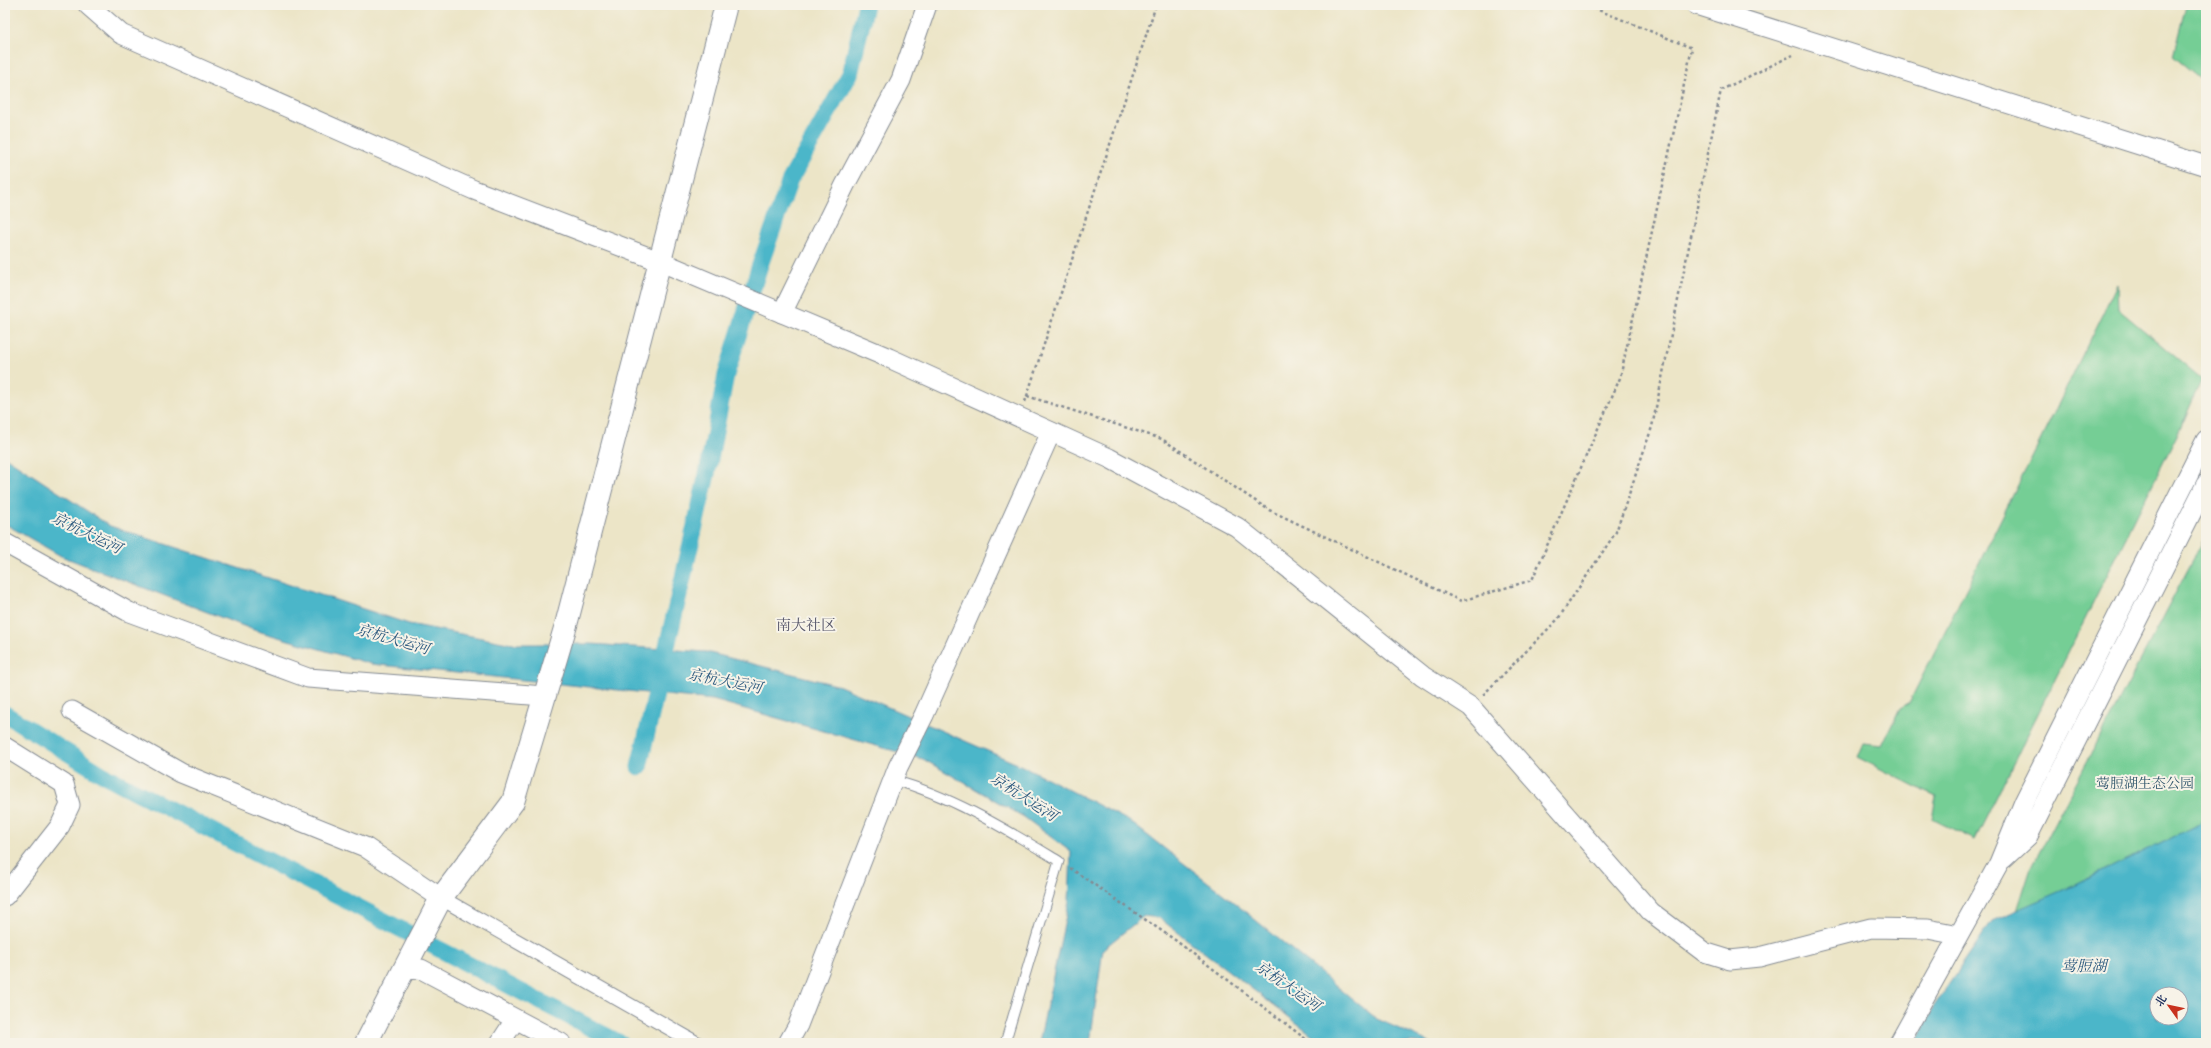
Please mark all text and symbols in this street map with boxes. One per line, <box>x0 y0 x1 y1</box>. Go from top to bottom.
water label: 京杭大运河 <box>49 508 127 560</box>
district label: 南大社区 <box>776 616 836 635</box>
water label: 京杭大运河 <box>354 620 434 660</box>
water label: 京杭大运河 <box>686 665 766 699</box>
water label: 京杭大运河 <box>987 769 1063 827</box>
park label: 莺脰湖生态公园 <box>2096 775 2194 793</box>
water label: 京杭大运河 <box>1252 957 1326 1017</box>
water label: 莺脰湖 <box>2061 957 2109 976</box>
north arrow <box>2149 986 2189 1026</box>
text: 北 <box>2153 993 2170 1010</box>

